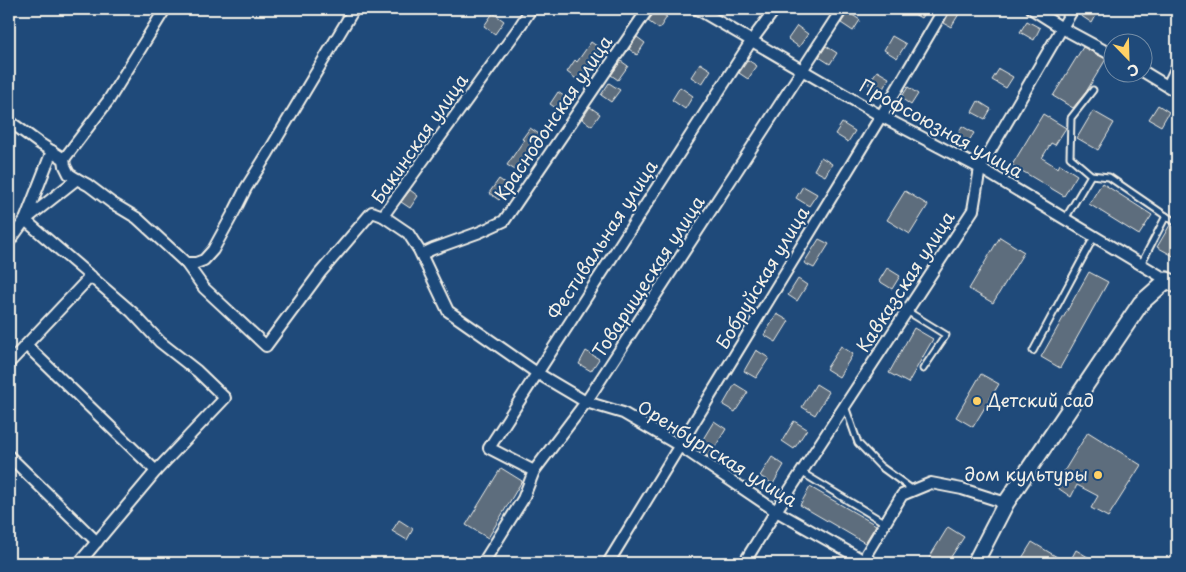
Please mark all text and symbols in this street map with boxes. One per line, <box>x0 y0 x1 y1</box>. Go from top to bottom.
street label: Краснодонская улица <box>487 29 619 205</box>
north arrow <box>1104 32 1154 82</box>
text: С <box>1124 59 1142 82</box>
street label: Бакинская улица <box>364 67 474 209</box>
street label: Профсоюзная улица <box>855 71 1029 184</box>
street label: Фестивальная улица <box>540 154 664 324</box>
street label: Товарищеская улица <box>585 189 711 362</box>
street label: Бобруйская улица <box>708 200 815 354</box>
street label: Кавказская улица <box>849 205 961 357</box>
place label: Детский сад <box>986 386 1094 413</box>
street label: Оренбургская улица <box>633 393 804 513</box>
marker: Детский сад <box>971 395 983 407</box>
place label: дом культуры <box>965 460 1088 487</box>
marker: дом культуры <box>1092 469 1104 481</box>

